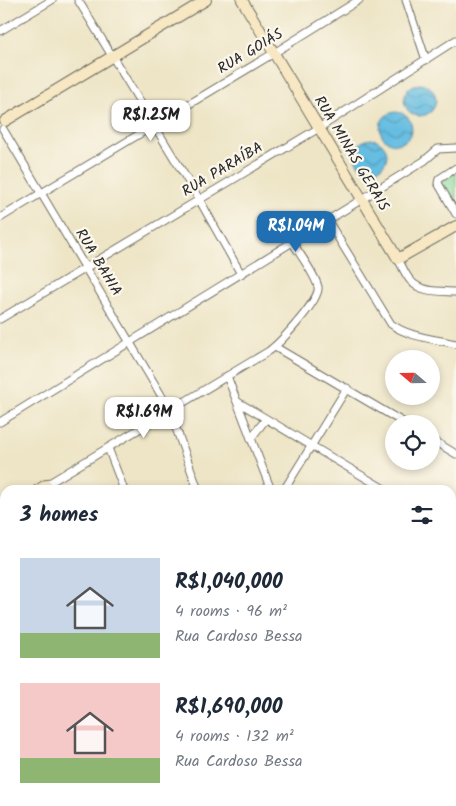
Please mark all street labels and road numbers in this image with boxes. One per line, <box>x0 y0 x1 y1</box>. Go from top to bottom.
street label: RUA GOIÁS <box>213 23 288 81</box>
street label: RUA MINAS GERAIS <box>307 91 395 216</box>
street label: RUA PARAÍBA <box>177 136 268 204</box>
street label: RUA BAHIA <box>68 224 128 301</box>

